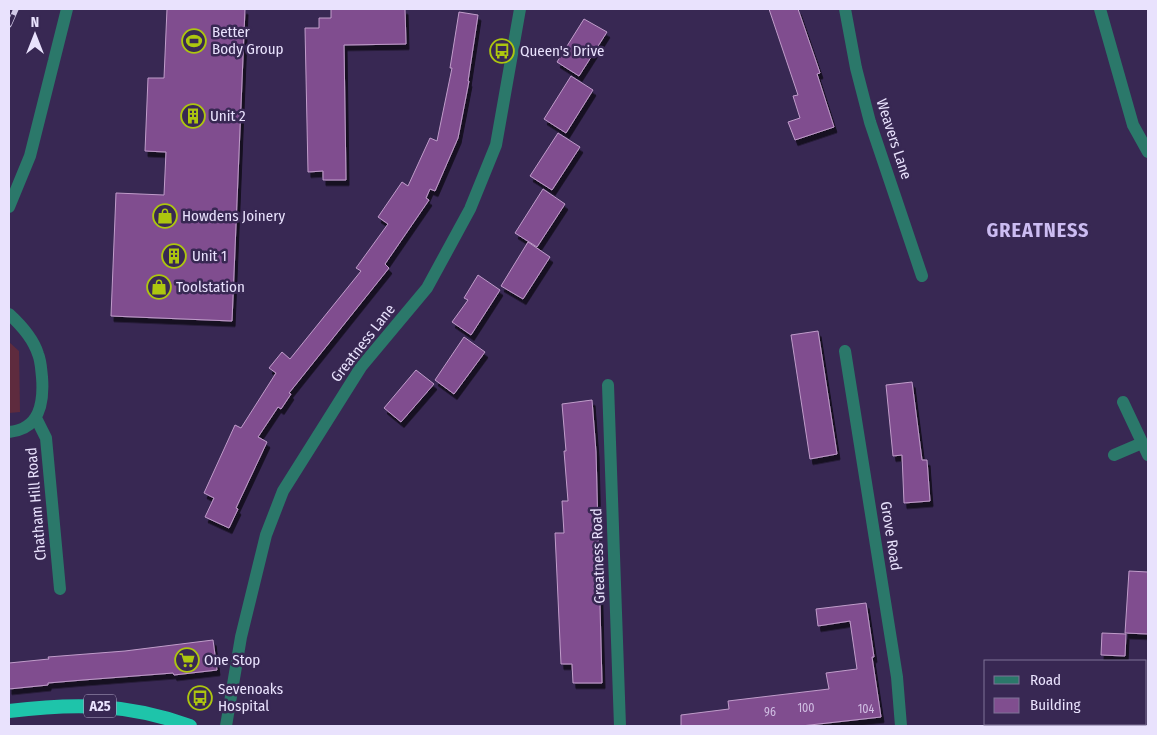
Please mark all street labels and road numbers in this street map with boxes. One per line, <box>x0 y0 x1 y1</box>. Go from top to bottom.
street label: Weavers Lane <box>873 96 915 182</box>
street label: Greatness Lane <box>327 301 399 385</box>
street label: Chatham Hill Road <box>22 447 50 561</box>
street label: Grove Road <box>877 500 905 572</box>
street label: Greatness Road <box>587 508 609 604</box>
road number: A25 <box>84 694 116 718</box>

